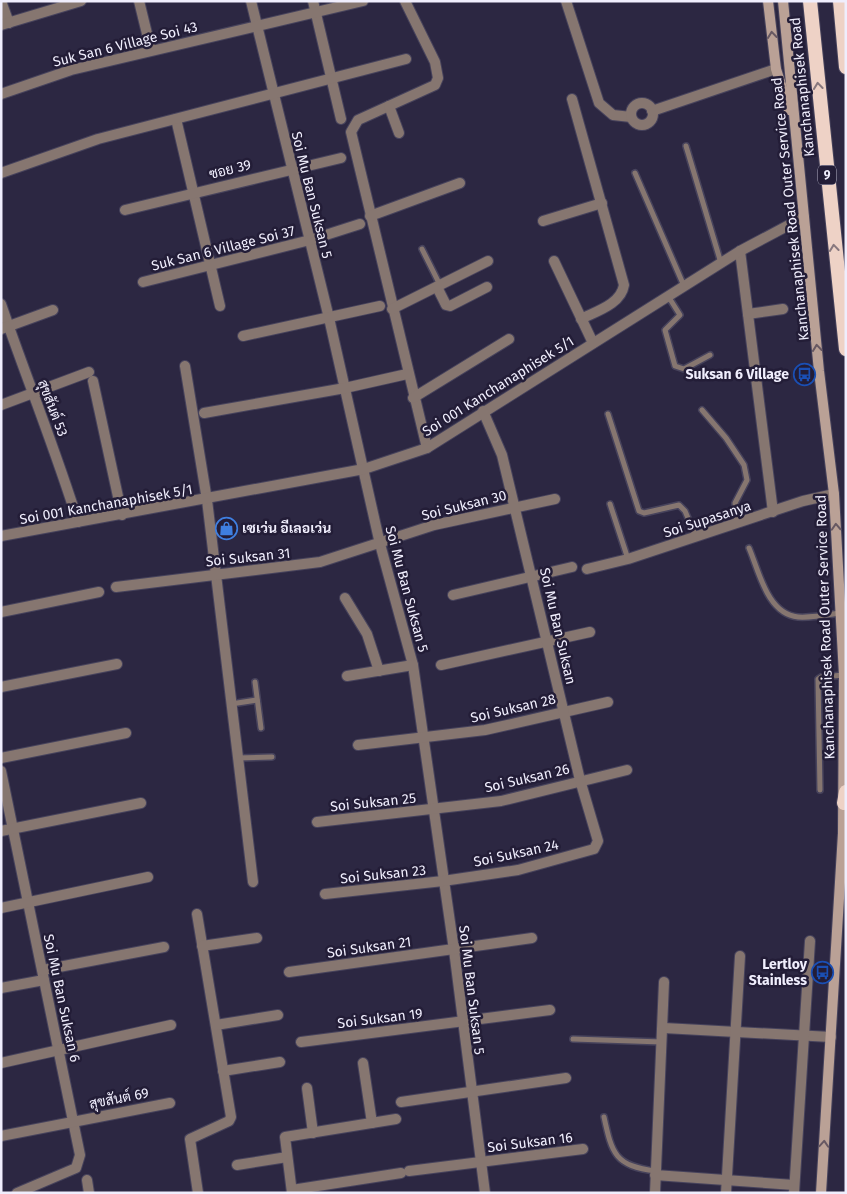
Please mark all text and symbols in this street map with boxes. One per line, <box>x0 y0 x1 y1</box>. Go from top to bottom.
street label: Kanchanaphisek Road <box>787 16 818 158</box>
street label: Suk San 6 Village Soi 43 <box>51 18 199 71</box>
one-way arrow <box>767 31 778 39</box>
street label: Kanchanaphisek Road Outer Service Road <box>768 76 813 342</box>
one-way arrow <box>813 82 824 90</box>
street label: Soi Mu Ban Suksan 5 <box>288 130 335 260</box>
street label: ซอย 39 <box>207 156 253 183</box>
road number: 9 <box>818 166 836 184</box>
street label: Suk San 6 Village Soi 37 <box>150 222 297 275</box>
one-way arrow <box>829 244 840 252</box>
street label: Soi 001 Kanchanaphisek 5/1 <box>419 333 577 440</box>
one-way arrow <box>812 344 823 352</box>
bus stop icon: Suksan 6 Village <box>793 362 817 386</box>
place label: Suksan 6 Village <box>686 366 789 383</box>
street label: สุขสันต์ 53 <box>33 377 72 439</box>
street label: Soi 001 Kanchanaphisek 5/1 <box>18 481 194 528</box>
street label: Soi Suksan 30 <box>420 487 509 524</box>
street label: Kanchanaphisek Road Outer Service Road <box>812 494 839 760</box>
street label: Soi Supasanya <box>661 497 753 542</box>
shop icon: เซเว่น อีเลอเว่น <box>214 516 238 540</box>
place label: เซเว่น อีเลอเว่น <box>242 519 331 537</box>
one-way arrow <box>831 523 842 531</box>
street label: Soi Mu Ban Suksan 5 <box>381 524 432 654</box>
street label: Soi Suksan 31 <box>205 545 291 570</box>
street label: Soi Mu Ban Suksan <box>536 566 579 686</box>
street label: Soi Suksan 28 <box>469 690 558 727</box>
street label: Soi Suksan 26 <box>483 760 571 797</box>
street label: Soi Suksan 25 <box>329 790 417 815</box>
street label: Soi Suksan 24 <box>472 836 561 871</box>
street label: Soi Suksan 23 <box>339 862 427 887</box>
street label: Soi Mu Ban Suksan 5 <box>455 924 488 1056</box>
street label: Soi Mu Ban Suksan 6 <box>40 932 83 1064</box>
street label: Soi Suksan 21 <box>326 933 412 962</box>
place label: Lertloy Stainless <box>749 956 808 989</box>
bus stop icon: Lertloy Stainless <box>811 960 835 984</box>
street label: Soi Suksan 19 <box>337 1005 424 1032</box>
street label: สุขสันต์ 69 <box>88 1083 151 1114</box>
street label: Soi Suksan 16 <box>486 1129 574 1156</box>
one-way arrow <box>819 1140 830 1148</box>

